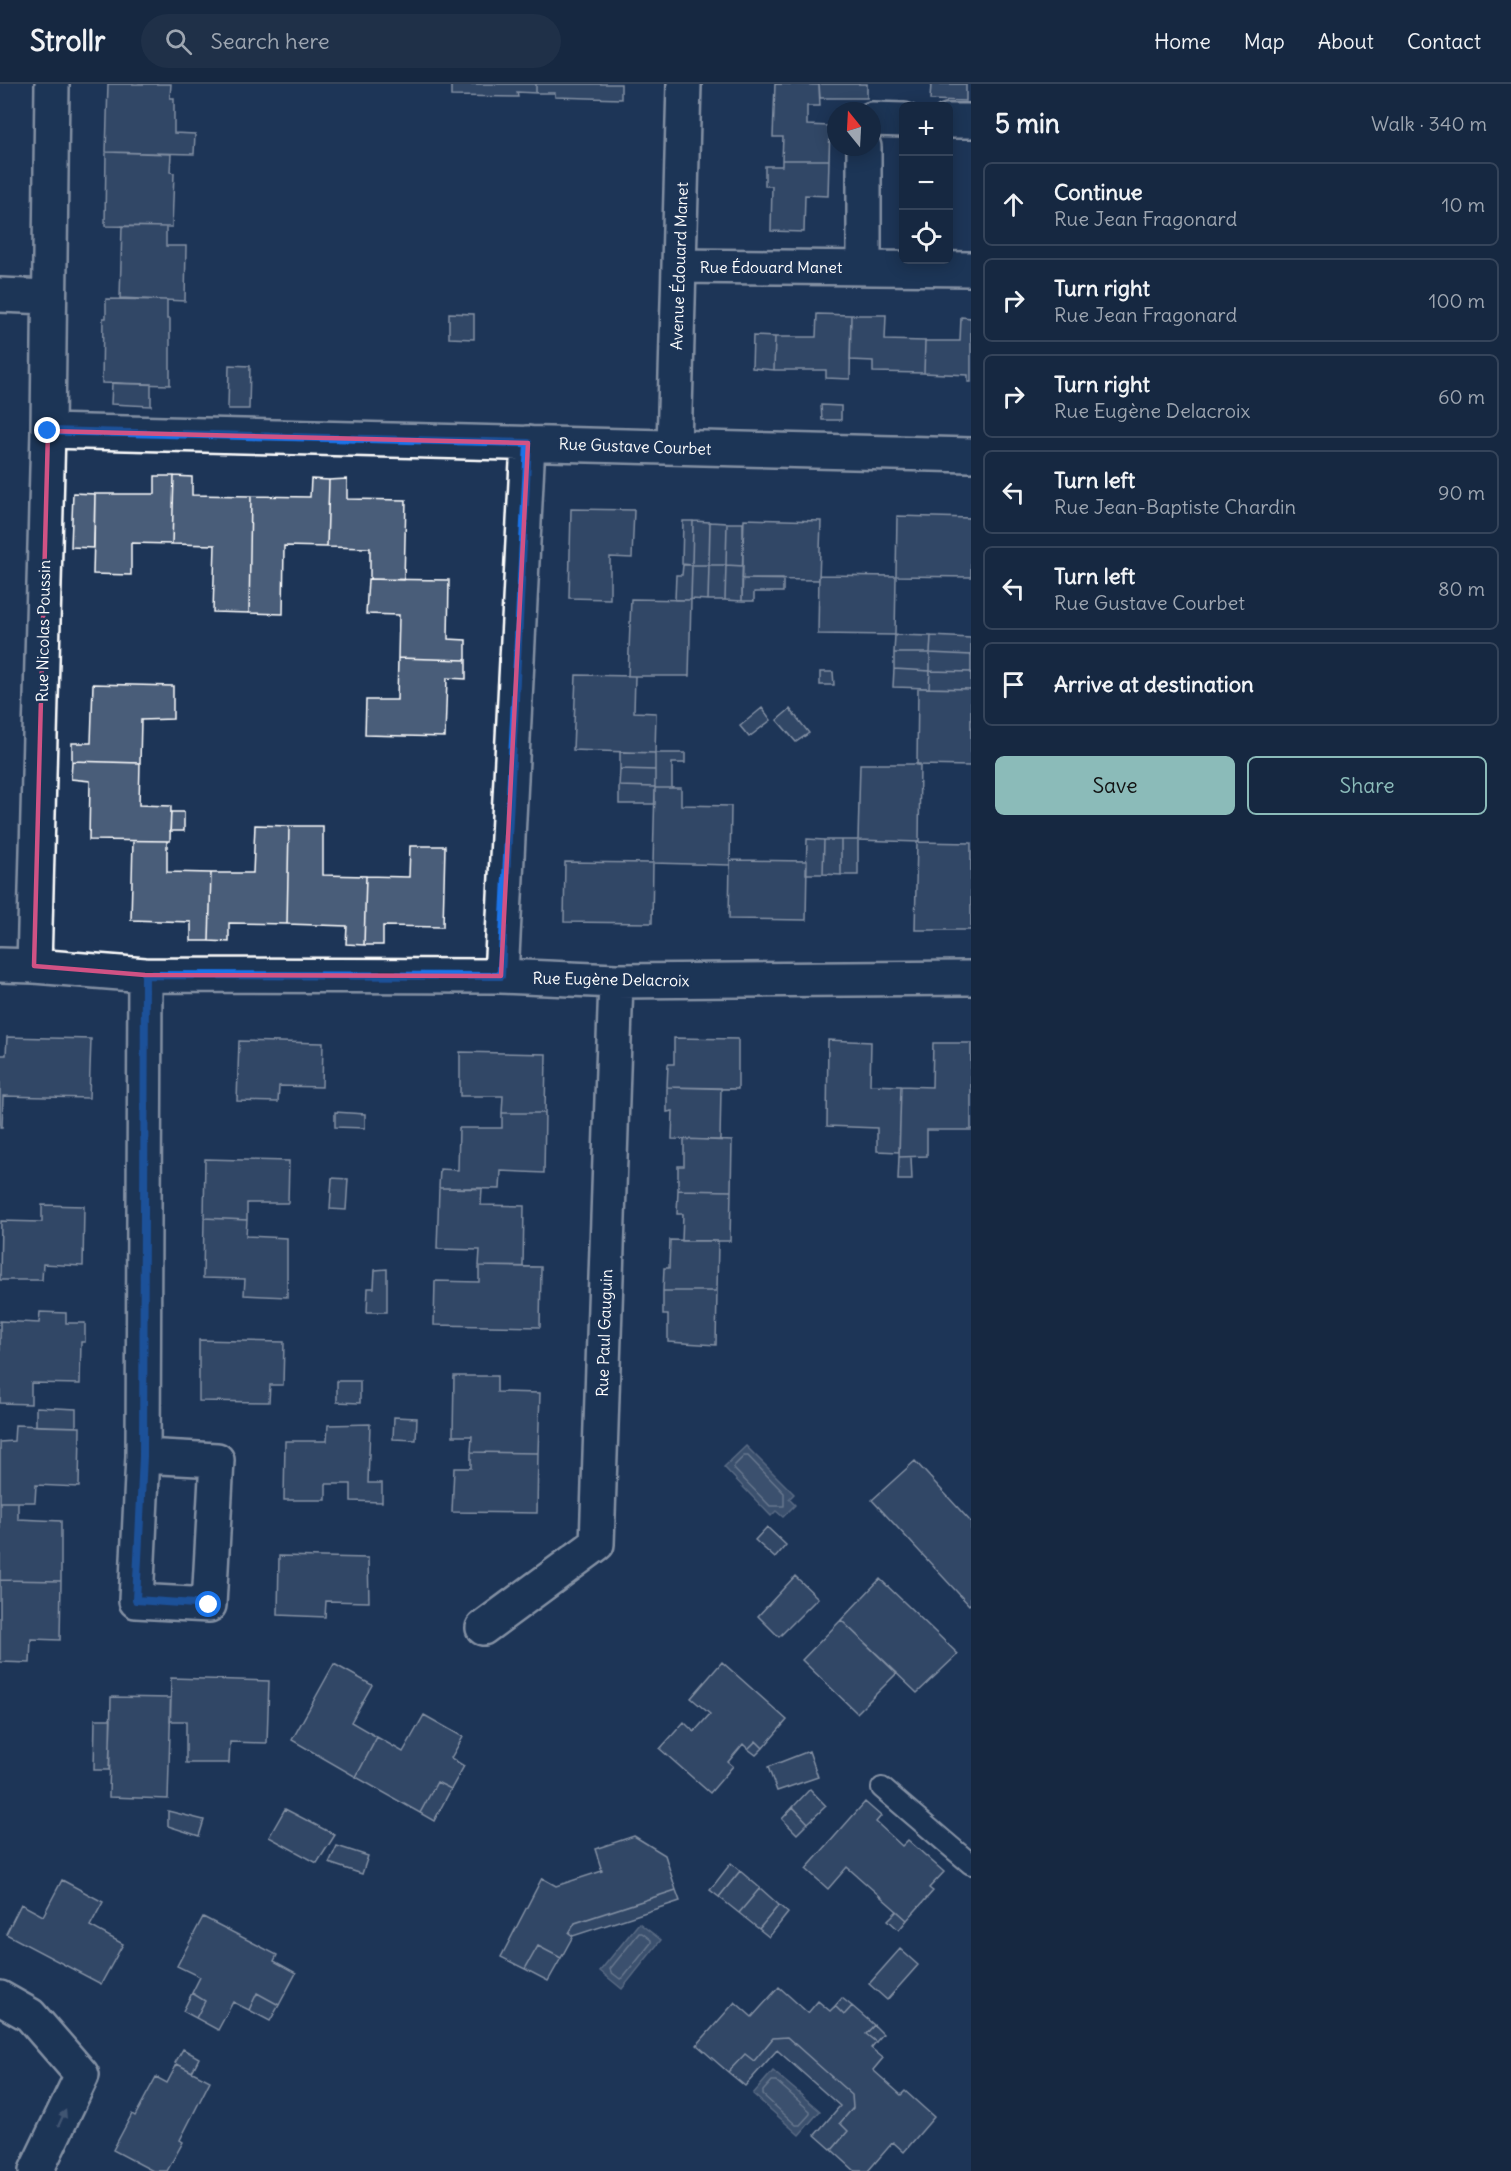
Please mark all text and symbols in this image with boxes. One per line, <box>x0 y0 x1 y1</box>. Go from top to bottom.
search box <box>141 14 561 68</box>
text: Strollr <box>30 23 105 59</box>
icon: search <box>162 25 195 58</box>
text: Search here <box>210 27 330 55</box>
text: Home <box>1154 28 1211 55</box>
text: Map <box>1244 28 1285 55</box>
text: About <box>1318 28 1374 55</box>
text: Contact <box>1407 28 1481 55</box>
north arrow <box>827 102 881 156</box>
map controls <box>899 102 953 264</box>
button: + <box>899 102 953 156</box>
text: 5 min <box>995 107 1060 140</box>
text: Walk · 340 m <box>1371 111 1487 136</box>
button: − <box>899 156 953 210</box>
text: Continue <box>1054 178 1143 206</box>
street label: Avenue Édouard Manet <box>666 181 692 350</box>
icon: ahead <box>997 188 1030 221</box>
text: 10 m <box>1442 192 1485 217</box>
text: Rue Jean Fragonard <box>1054 206 1237 231</box>
button: locate <box>899 210 953 264</box>
street label: Rue Édouard Manet <box>700 257 843 277</box>
text: Turn right <box>1054 274 1150 302</box>
icon: right <box>997 284 1030 317</box>
text: 100 m <box>1428 288 1485 313</box>
text: Rue Jean Fragonard <box>1054 302 1237 327</box>
text: Turn right <box>1054 370 1150 398</box>
icon: right <box>997 380 1030 413</box>
text: 60 m <box>1438 384 1485 409</box>
text: Rue Eugène Delacroix <box>1054 398 1250 423</box>
route end <box>34 417 60 443</box>
street label: Rue Gustave Courbet <box>558 433 712 459</box>
text: Turn left <box>1054 466 1135 494</box>
icon: left <box>997 476 1030 509</box>
text: 90 m <box>1438 480 1485 505</box>
text: Rue Jean-Baptiste Chardin <box>1054 494 1296 519</box>
street label: Rue Nicolas Poussin <box>32 560 54 702</box>
text: Turn left <box>1054 562 1135 590</box>
icon: left <box>997 572 1030 605</box>
text: 80 m <box>1438 576 1485 601</box>
text: Rue Gustave Courbet <box>1054 590 1245 615</box>
icon: arrive <box>997 668 1030 701</box>
text: Arrive at destination <box>1054 670 1254 698</box>
button: Save <box>995 756 1235 815</box>
button: Share <box>1247 756 1487 815</box>
street label: Rue Eugène Delacroix <box>532 968 690 990</box>
street label: Rue Paul Gauguin <box>592 1269 616 1397</box>
route start <box>195 1591 221 1617</box>
one-way arrow <box>57 2110 66 2127</box>

